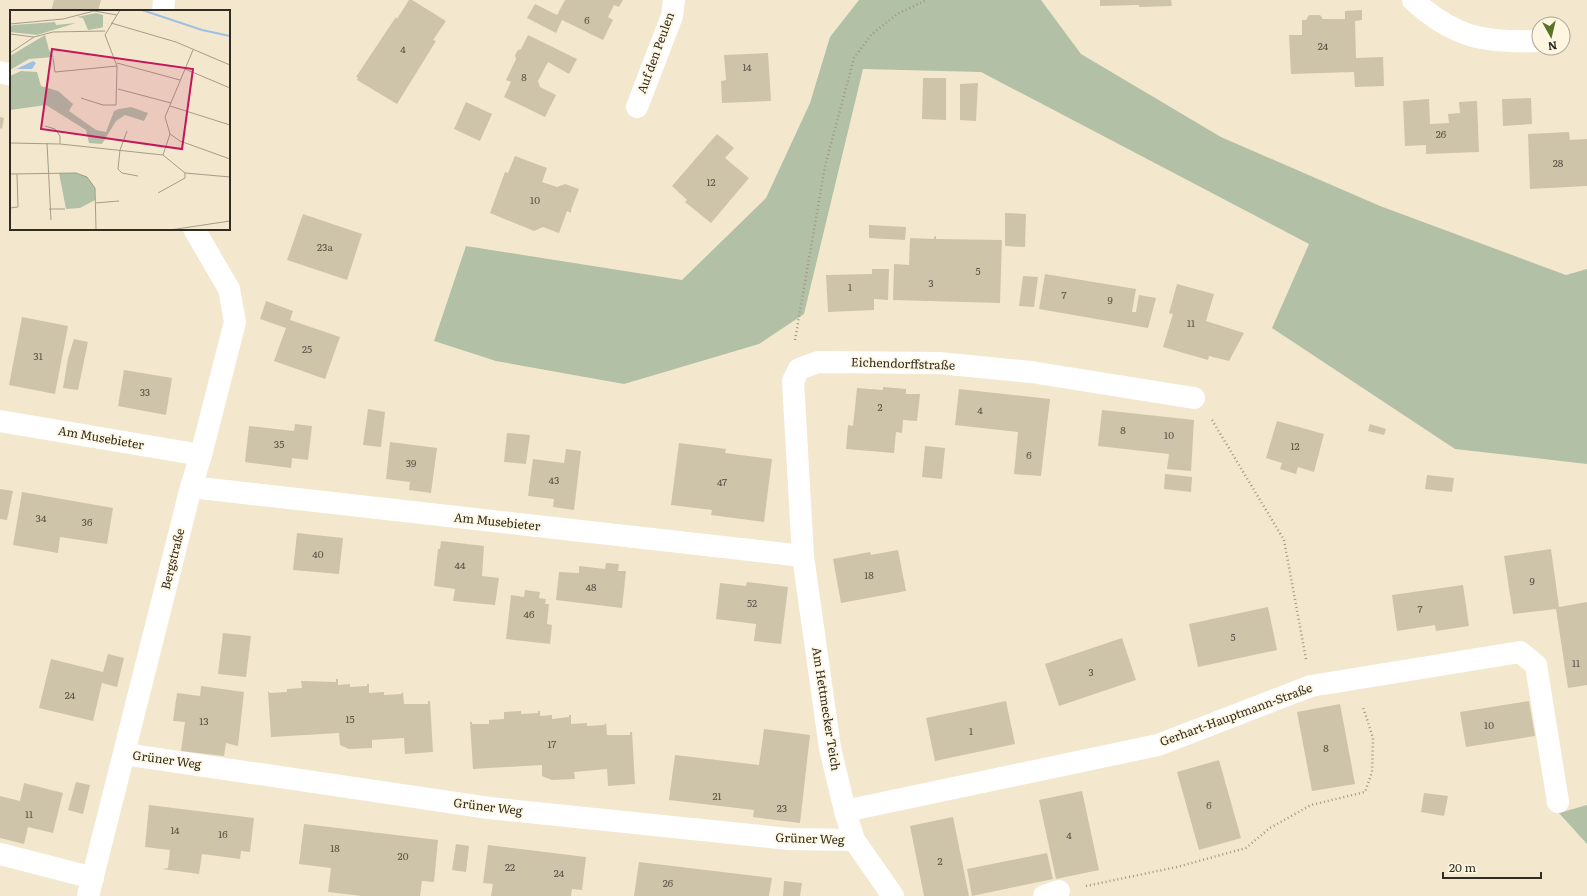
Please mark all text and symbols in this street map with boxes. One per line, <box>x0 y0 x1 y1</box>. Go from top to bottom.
street label: Auf den Peulen <box>632 9 678 96</box>
inset map <box>10 10 230 230</box>
house number: 6 <box>584 12 590 27</box>
north arrow <box>1531 16 1571 56</box>
house number: 24 <box>1318 38 1329 53</box>
text: N <box>1547 38 1558 55</box>
house number: 4 <box>400 41 406 56</box>
house number: 14 <box>742 59 752 74</box>
house number: 8 <box>521 69 527 84</box>
house number: 26 <box>1436 126 1447 141</box>
house number: 28 <box>1553 155 1564 170</box>
house number: 12 <box>706 174 716 189</box>
house number: 10 <box>530 192 540 207</box>
house number: 23a <box>317 239 334 254</box>
house number: 5 <box>975 263 981 278</box>
house number: 3 <box>928 275 934 290</box>
house number: 1 <box>848 279 852 294</box>
house number: 7 <box>1061 287 1067 302</box>
house number: 9 <box>1107 292 1113 307</box>
house number: 11 <box>1187 315 1195 330</box>
house number: 25 <box>302 341 312 356</box>
house number: 31 <box>33 348 43 363</box>
street label: Eichendorffstraße <box>851 352 955 374</box>
house number: 33 <box>140 384 150 399</box>
house number: 2 <box>877 399 883 414</box>
house number: 4 <box>977 402 983 417</box>
street label: Am Musebieter <box>57 421 146 453</box>
house number: 8 <box>1120 422 1126 437</box>
house number: 10 <box>1164 427 1174 442</box>
house number: 35 <box>274 436 284 451</box>
house number: 12 <box>1290 438 1300 453</box>
house number: 6 <box>1026 447 1032 462</box>
house number: 39 <box>406 455 416 470</box>
house number: 43 <box>549 472 559 487</box>
house number: 47 <box>717 474 727 489</box>
street label: Am Musebieter <box>453 508 542 535</box>
house number: 34 <box>36 510 47 525</box>
house number: 36 <box>82 514 93 529</box>
street label: Bergstraße <box>156 526 188 591</box>
house number: 40 <box>312 546 324 561</box>
house number: 44 <box>454 557 466 572</box>
house number: 18 <box>864 567 874 582</box>
house number: 9 <box>1529 573 1535 588</box>
house number: 48 <box>585 579 597 594</box>
house number: 52 <box>747 595 757 610</box>
house number: 7 <box>1417 601 1423 616</box>
house number: 46 <box>524 606 535 621</box>
house number: 5 <box>1230 629 1236 644</box>
street label: Am Hettmecker Teich <box>808 646 846 772</box>
house number: 11 <box>1572 655 1580 670</box>
house number: 3 <box>1088 664 1094 679</box>
street label: Gerhart-Hauptmann-Straße <box>1157 678 1314 750</box>
house number: 24 <box>65 687 76 702</box>
house number: 15 <box>345 711 355 726</box>
house number: 13 <box>199 713 209 728</box>
house number: 10 <box>1484 717 1494 732</box>
house number: 1 <box>969 723 973 738</box>
house number: 17 <box>548 736 556 751</box>
house number: 8 <box>1323 740 1329 755</box>
street label: Grüner Weg <box>132 745 203 773</box>
house number: 21 <box>712 788 722 803</box>
street label: Grüner Weg <box>453 793 524 819</box>
house number: 6 <box>1206 797 1212 812</box>
house number: 23 <box>777 800 787 815</box>
house number: 11 <box>25 806 33 821</box>
house number: 14 <box>170 822 180 837</box>
house number: 16 <box>218 826 228 841</box>
house number: 4 <box>1066 827 1072 842</box>
street label: Grüner Weg <box>775 828 845 848</box>
house number: 18 <box>330 840 340 855</box>
house number: 20 <box>398 848 409 863</box>
house number: 2 <box>937 853 943 868</box>
scale bar <box>1443 854 1541 880</box>
text: 20 m <box>1449 858 1476 876</box>
house number: 22 <box>505 859 515 874</box>
house number: 24 <box>554 865 565 880</box>
house number: 26 <box>663 875 674 890</box>

